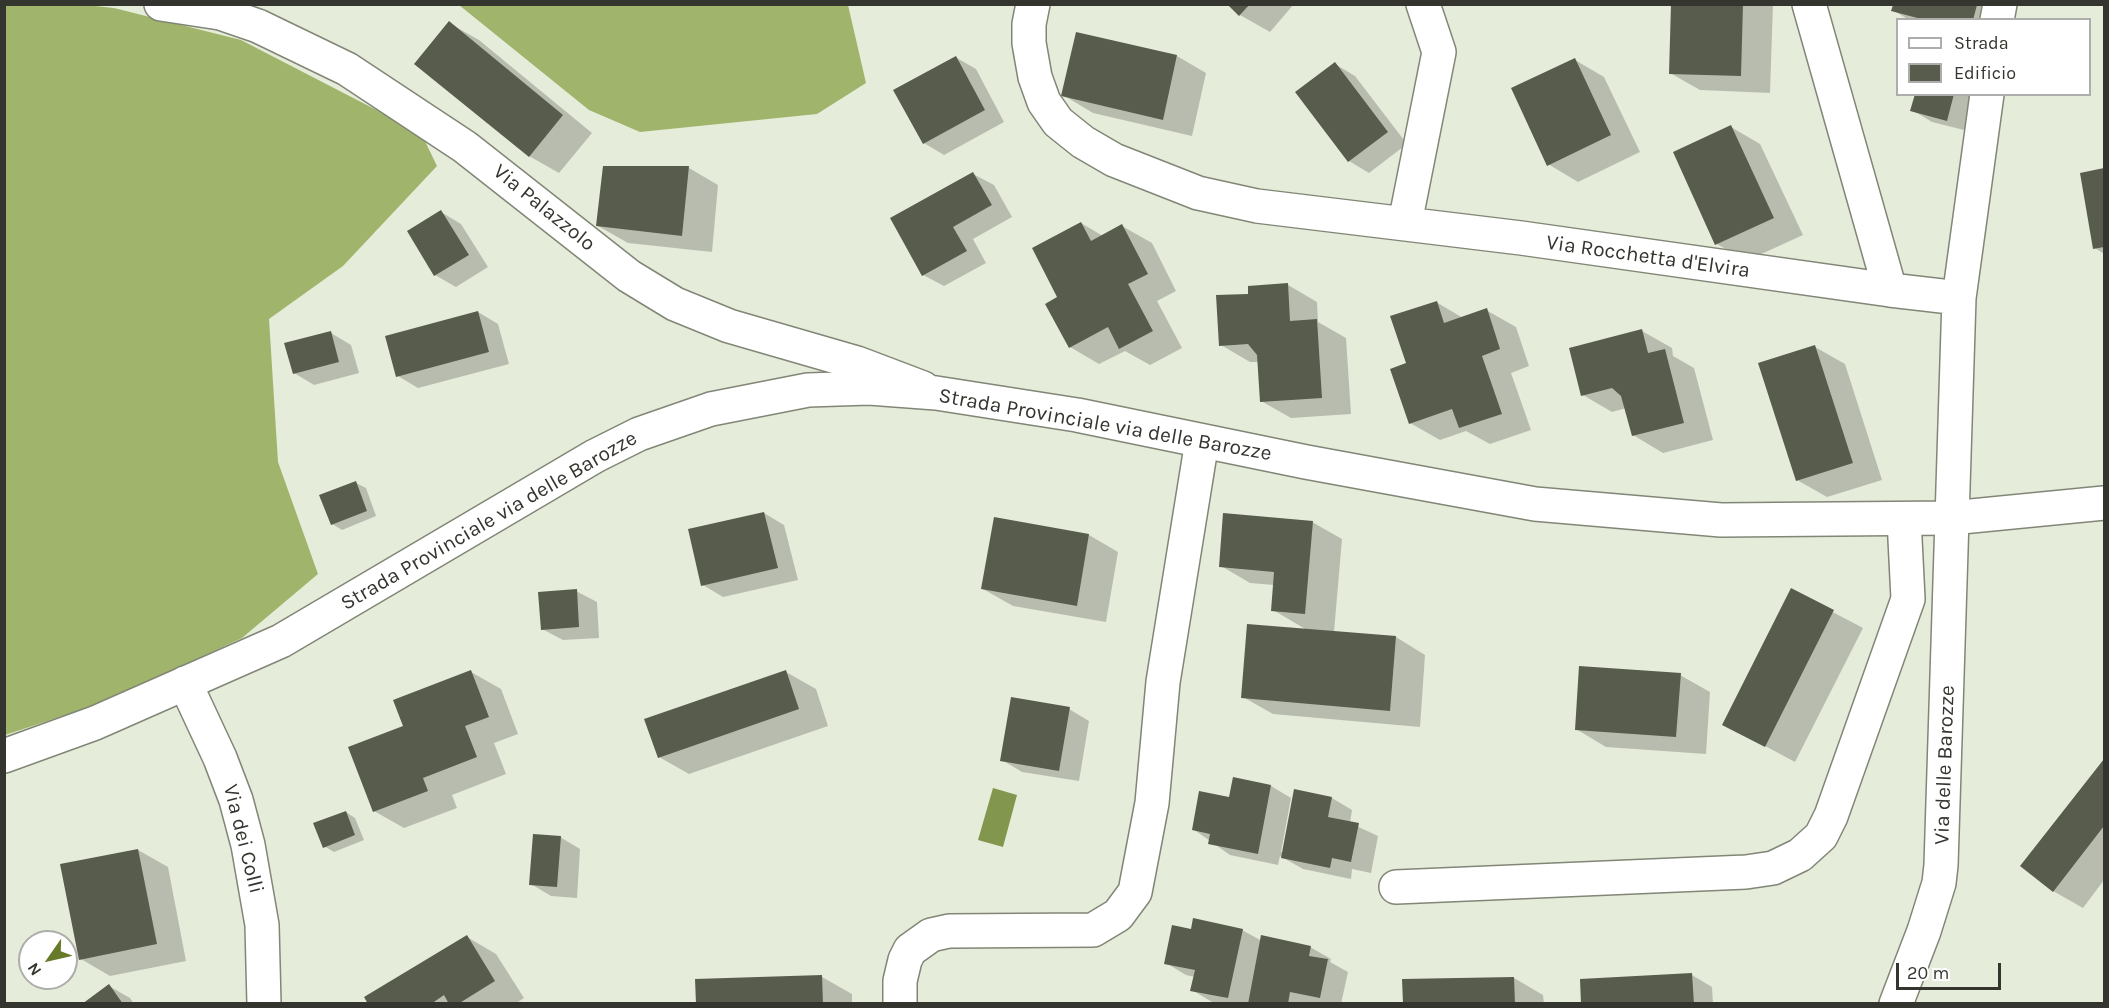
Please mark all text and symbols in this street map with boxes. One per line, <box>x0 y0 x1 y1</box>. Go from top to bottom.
legend <box>1896 18 2091 96</box>
text: Strada <box>1954 32 2009 54</box>
text: Edificio <box>1954 62 2016 84</box>
street label: Via Palazzolo <box>488 159 600 257</box>
street label: Via Rocchetta d'Elvira <box>1545 230 1751 284</box>
street label: Strada Provinciale via delle Barozze <box>937 383 1273 467</box>
street label: Strada Provinciale via delle Barozze <box>336 426 642 616</box>
street label: Via delle Barozze <box>1930 685 1960 845</box>
street label: Via dei Colli <box>217 782 269 896</box>
north arrow <box>18 930 78 990</box>
scale bar <box>1899 951 2004 989</box>
text: N <box>23 959 45 979</box>
text: 20 m <box>1907 962 1949 984</box>

